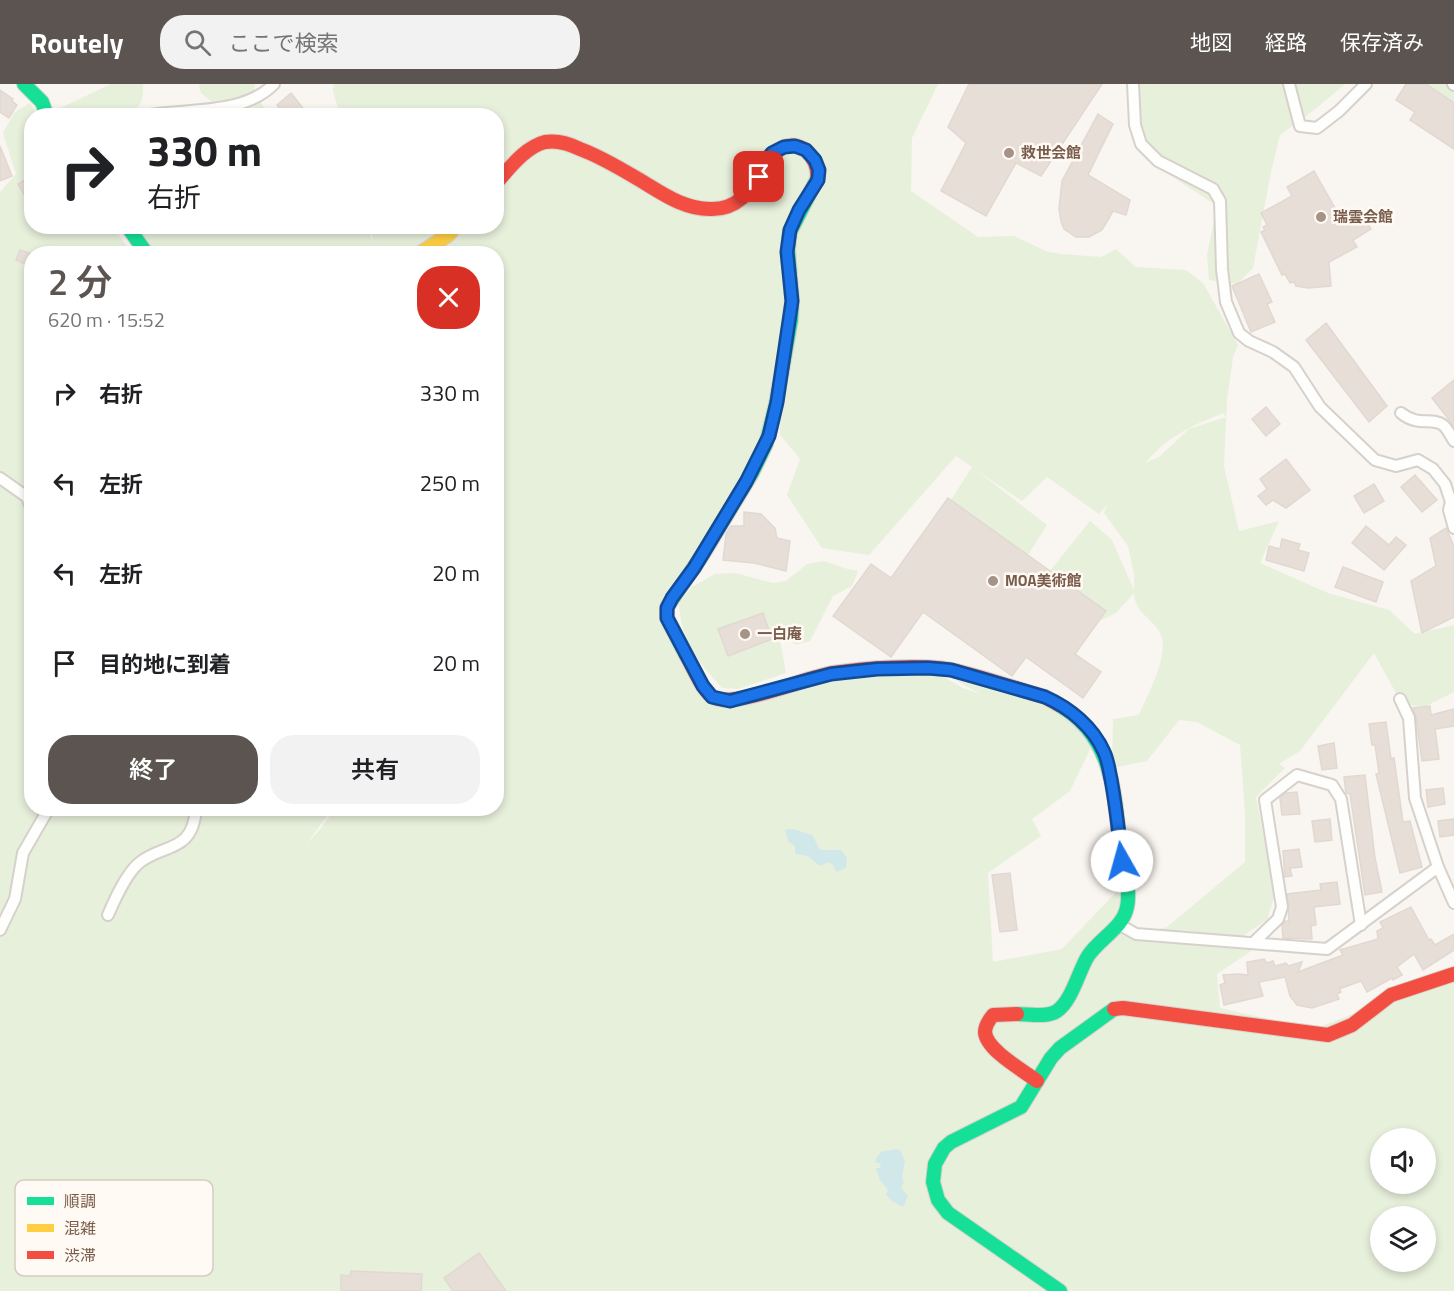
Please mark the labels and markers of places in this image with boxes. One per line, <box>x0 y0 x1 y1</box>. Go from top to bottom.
place label: 救世会館 <box>1021 141 1081 164</box>
marker: 救世会館 <box>1002 146 1016 160</box>
pin <box>733 151 784 202</box>
place label: 瑞雲会館 <box>1333 205 1393 228</box>
marker: 瑞雲会館 <box>1314 210 1328 224</box>
place label: MOA美術館 <box>1005 569 1082 592</box>
marker: MOA美術館 <box>986 574 1000 588</box>
place label: 一白庵 <box>757 622 802 645</box>
marker: 一白庵 <box>738 627 752 641</box>

